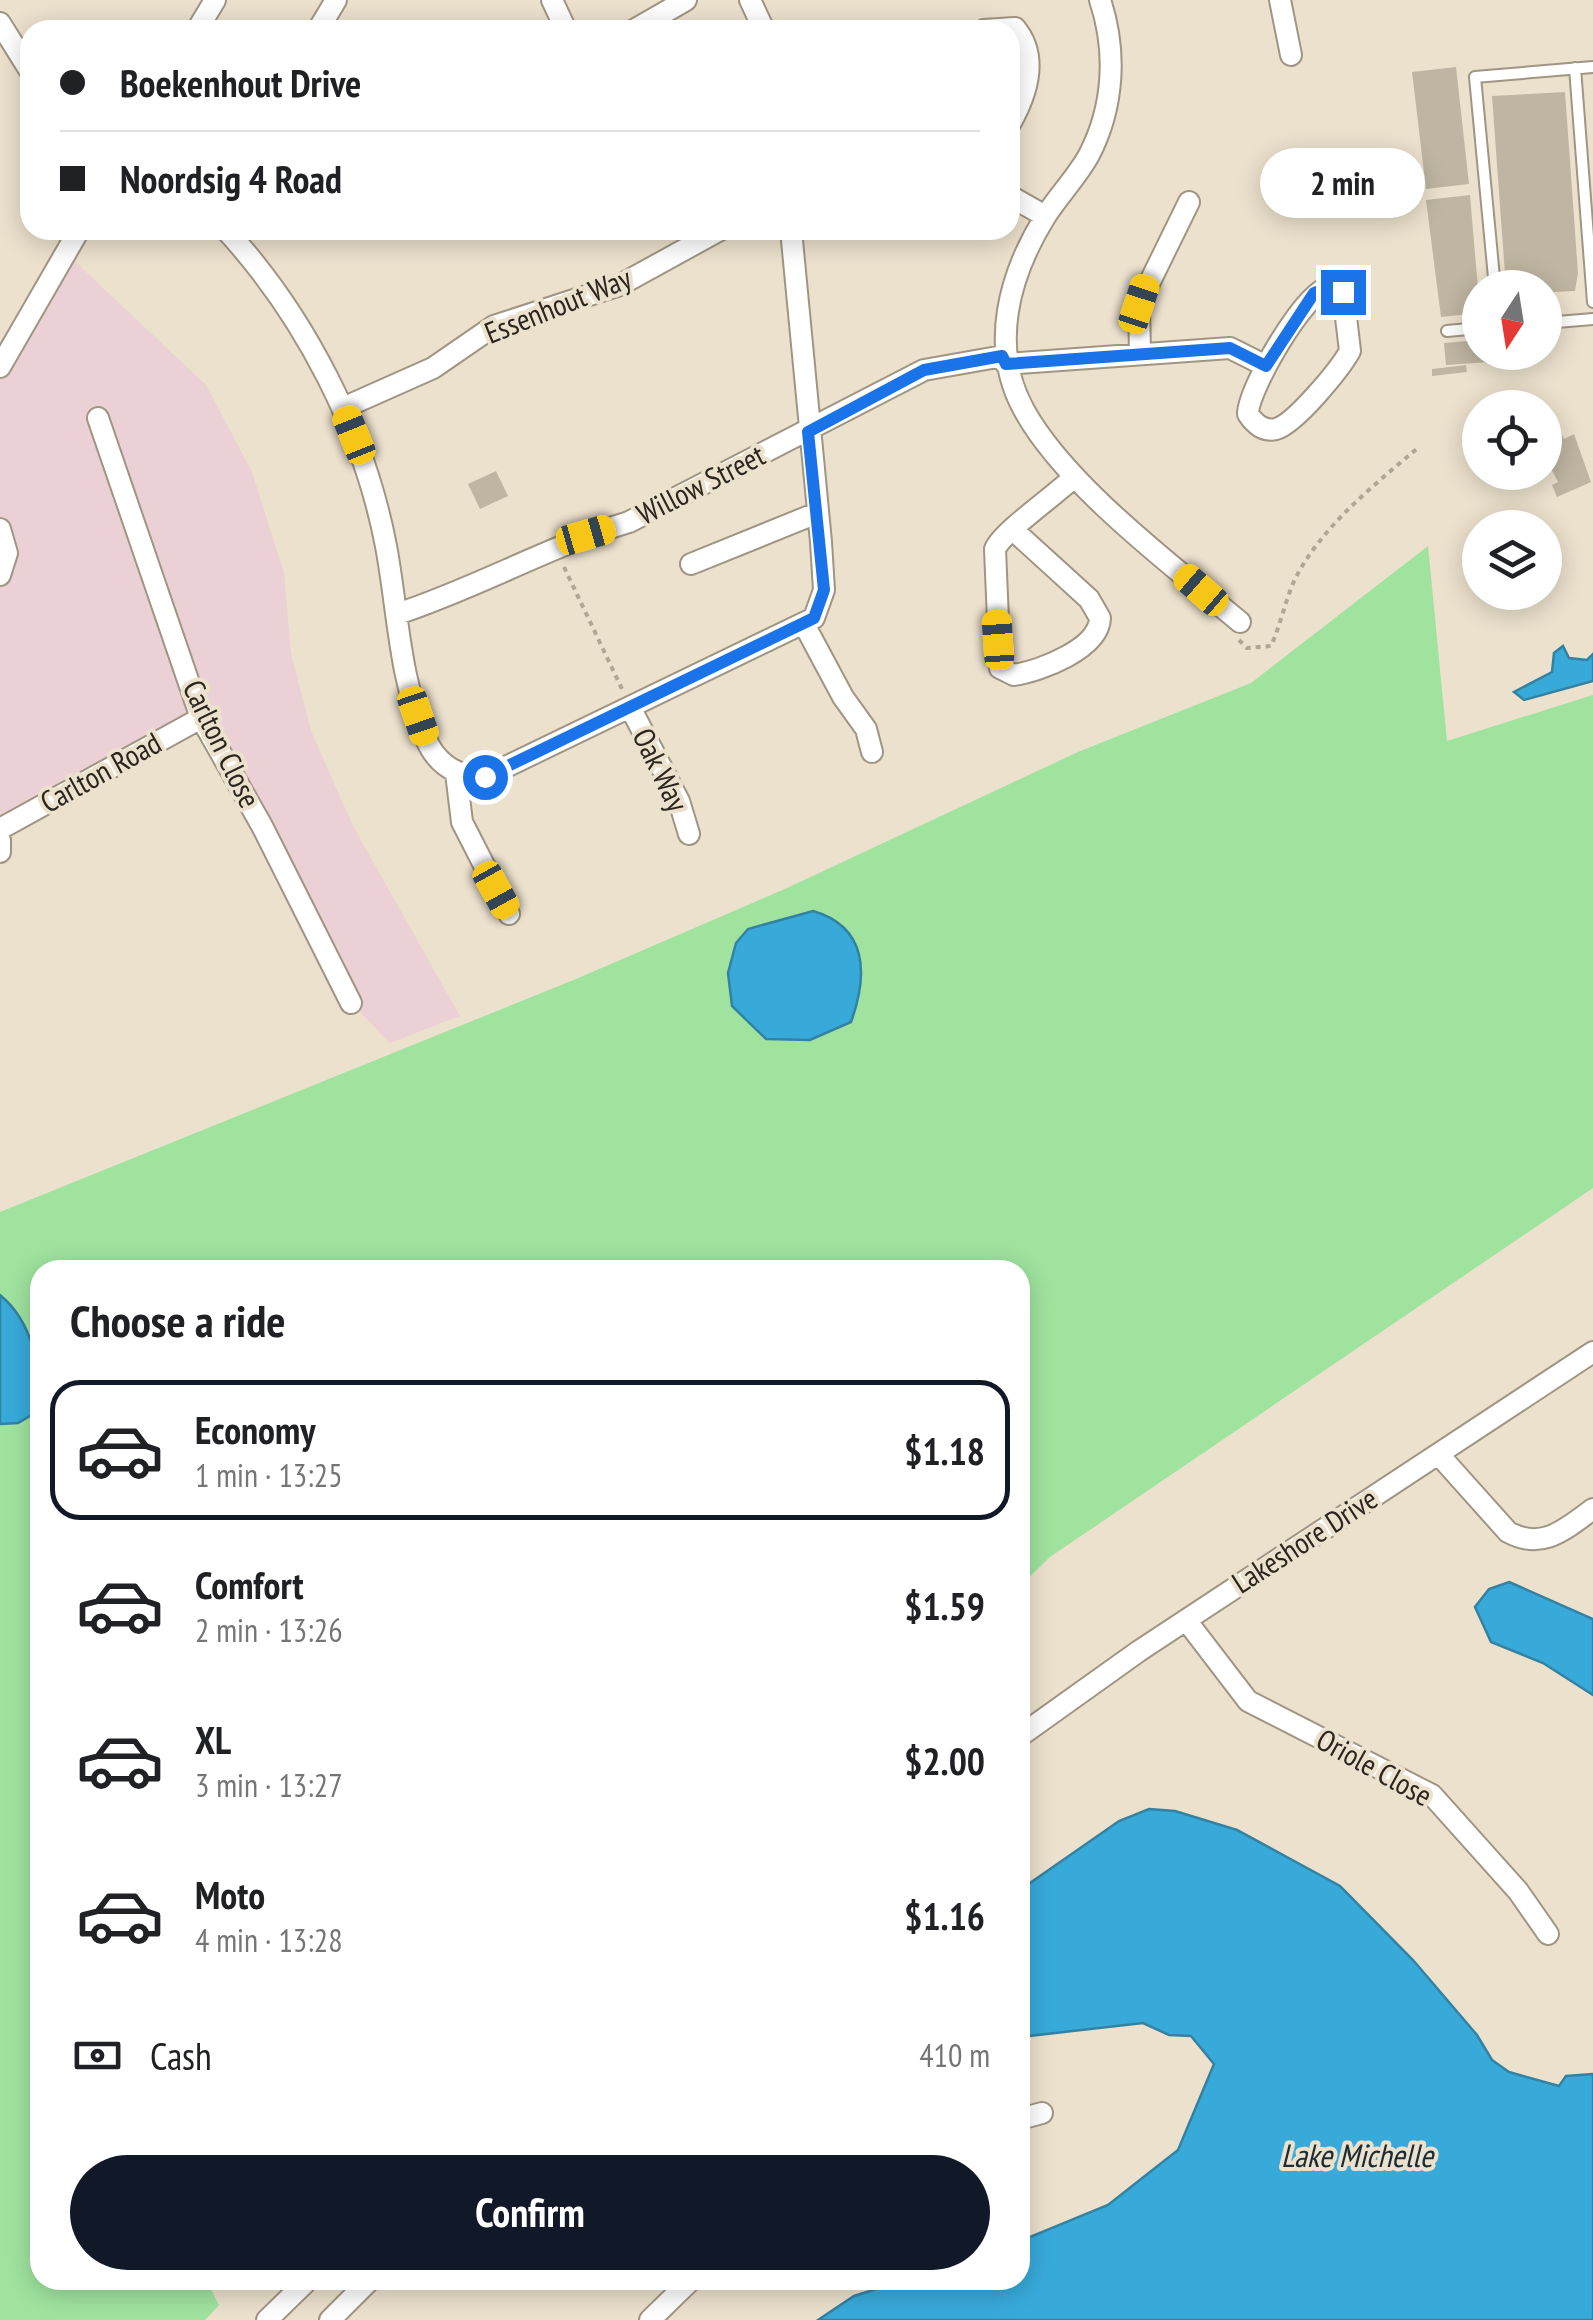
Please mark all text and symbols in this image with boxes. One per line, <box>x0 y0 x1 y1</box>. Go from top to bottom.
text: Boekenhout Drive <box>120 58 361 107</box>
callout: 2 min <box>1260 147 1426 217</box>
text: Noordsig 4 Road <box>120 154 342 203</box>
text: 2 min <box>1310 162 1375 204</box>
street label: Essenhout Way <box>479 257 637 352</box>
route end <box>1321 270 1366 315</box>
north arrow <box>1462 270 1562 370</box>
map controls <box>1462 270 1562 610</box>
car <box>1115 271 1163 337</box>
button: locate <box>1462 390 1562 490</box>
car <box>329 402 379 468</box>
street label: Willow Street <box>630 434 772 533</box>
button: layers <box>1462 510 1562 610</box>
car <box>553 512 619 558</box>
car <box>1169 559 1233 621</box>
car <box>981 609 1015 671</box>
street label: Carlton Close <box>175 673 270 814</box>
car <box>394 683 442 749</box>
street label: Oak Way <box>625 721 698 818</box>
street label: Carlton Road <box>33 723 168 821</box>
route start <box>463 755 508 800</box>
car <box>468 856 524 924</box>
text: Choose a ride <box>70 1291 285 1349</box>
icon: car <box>75 1405 165 1495</box>
text: Economy <box>195 1405 315 1454</box>
text: $1.18 <box>904 1426 985 1475</box>
text: 1 min · 13:25 <box>195 1454 343 1496</box>
street label: Lakeshore Drive <box>1224 1478 1384 1601</box>
icon: car <box>75 1560 165 1650</box>
text: Comfort <box>195 1560 304 1609</box>
text: $1.59 <box>904 1581 985 1630</box>
text: 2 min · 13:26 <box>195 1609 343 1651</box>
icon: car <box>75 1715 165 1805</box>
text: XL <box>195 1715 231 1764</box>
street label: Oriole Close <box>1310 1719 1439 1814</box>
text: $2.00 <box>904 1736 985 1785</box>
text: 3 min · 13:27 <box>195 1764 343 1806</box>
icon: car <box>75 1870 165 1960</box>
text: Moto <box>195 1870 265 1919</box>
text: $1.16 <box>904 1891 985 1940</box>
text: 4 min · 13:28 <box>195 1919 343 1961</box>
icon: cash <box>70 2028 125 2083</box>
text: Cash <box>150 2031 212 2080</box>
text: 410 m <box>919 2034 990 2076</box>
water label: Lake Michelle <box>1281 2134 1435 2176</box>
button: Confirm <box>70 2155 990 2270</box>

